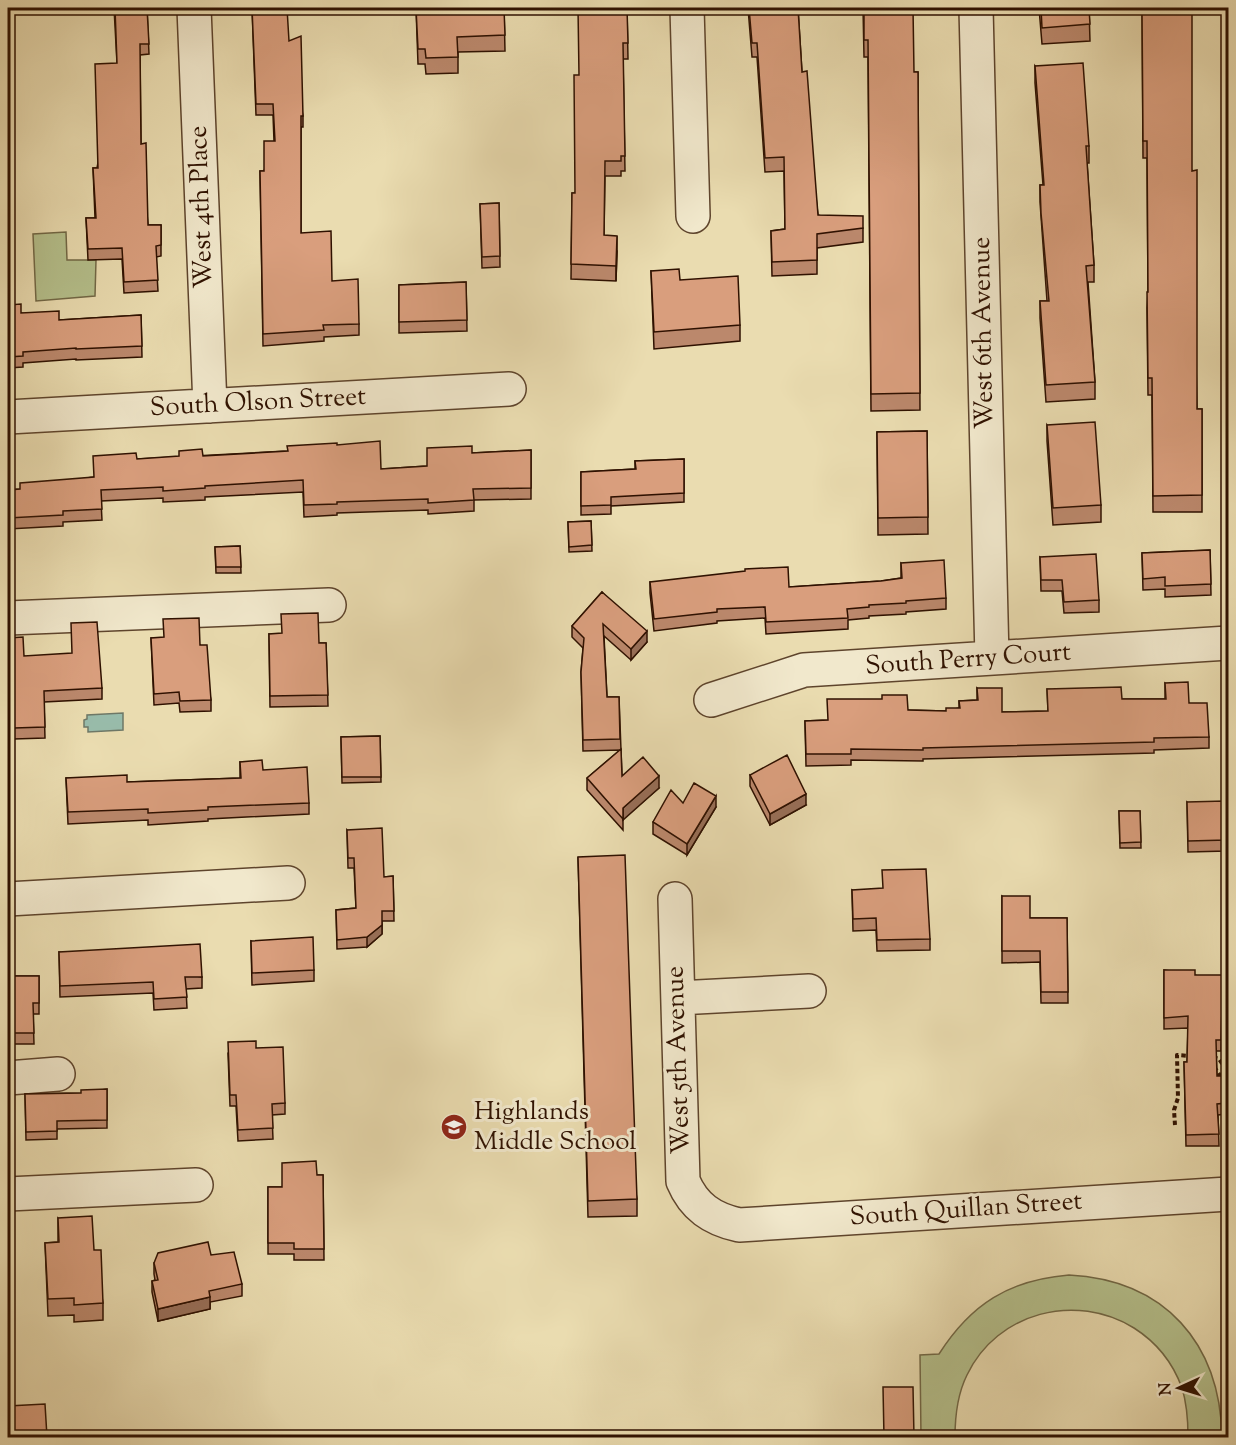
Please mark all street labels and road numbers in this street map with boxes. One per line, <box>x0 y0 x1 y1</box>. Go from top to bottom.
street label: West 4th Place <box>181 125 223 289</box>
street label: West 6th Avenue <box>964 236 1004 430</box>
street label: South Olson Street <box>149 379 367 427</box>
street label: South Perry Court <box>864 634 1072 686</box>
street label: West 5th Avenue <box>657 965 701 1155</box>
street label: South Quillan Street <box>848 1183 1084 1237</box>

